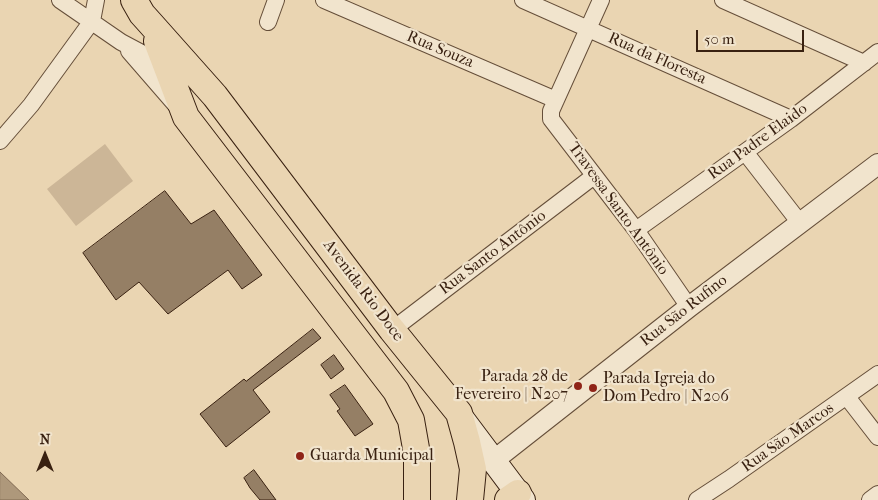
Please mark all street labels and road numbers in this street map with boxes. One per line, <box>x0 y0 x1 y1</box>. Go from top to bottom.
street label: Rua Souza <box>404 27 476 73</box>
street label: Rua da Floresta <box>605 29 709 89</box>
street label: Rua Padre Elaido <box>705 100 811 184</box>
street label: Travessa Santo Antônio <box>563 139 673 279</box>
street label: Rua Santo Antônio <box>436 207 550 299</box>
street label: Avenida Rio Doce <box>319 236 407 346</box>
street label: Rua São Rufino <box>637 271 731 351</box>
street label: Rua São Marcos <box>738 399 838 477</box>

